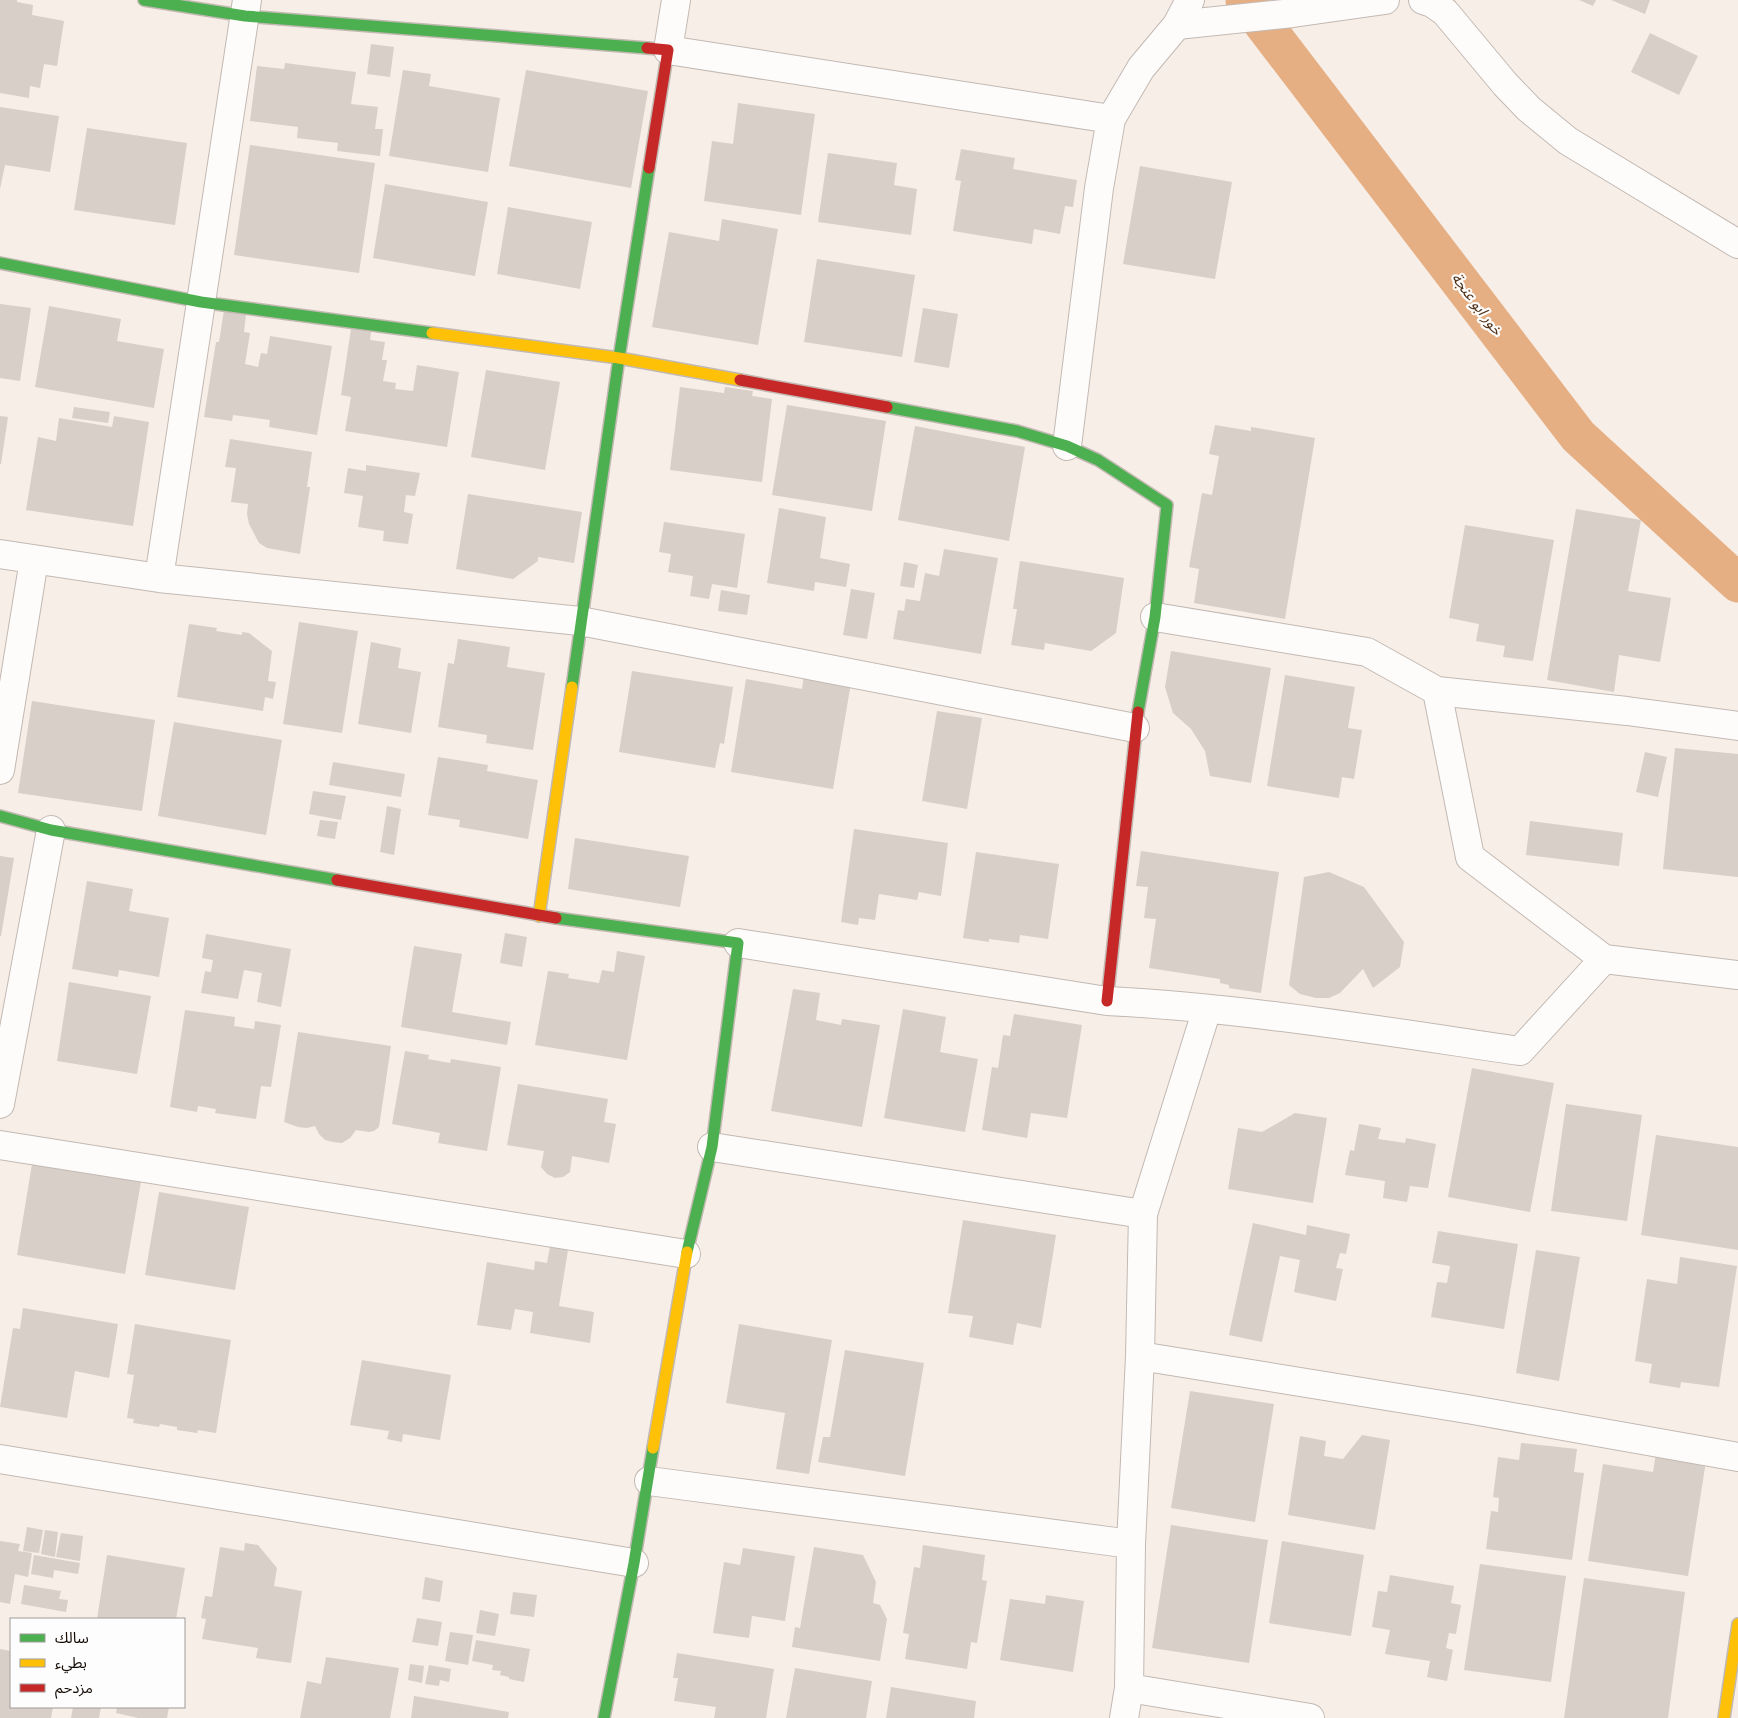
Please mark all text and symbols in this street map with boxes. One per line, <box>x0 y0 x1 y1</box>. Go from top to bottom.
water label: خور ابو عنجة <box>1448 270 1505 339</box>
legend <box>10 1618 185 1708</box>
text: سالك <box>55 1630 89 1646</box>
text: بطيء <box>55 1655 87 1674</box>
text: مزدحم <box>55 1680 93 1699</box>

